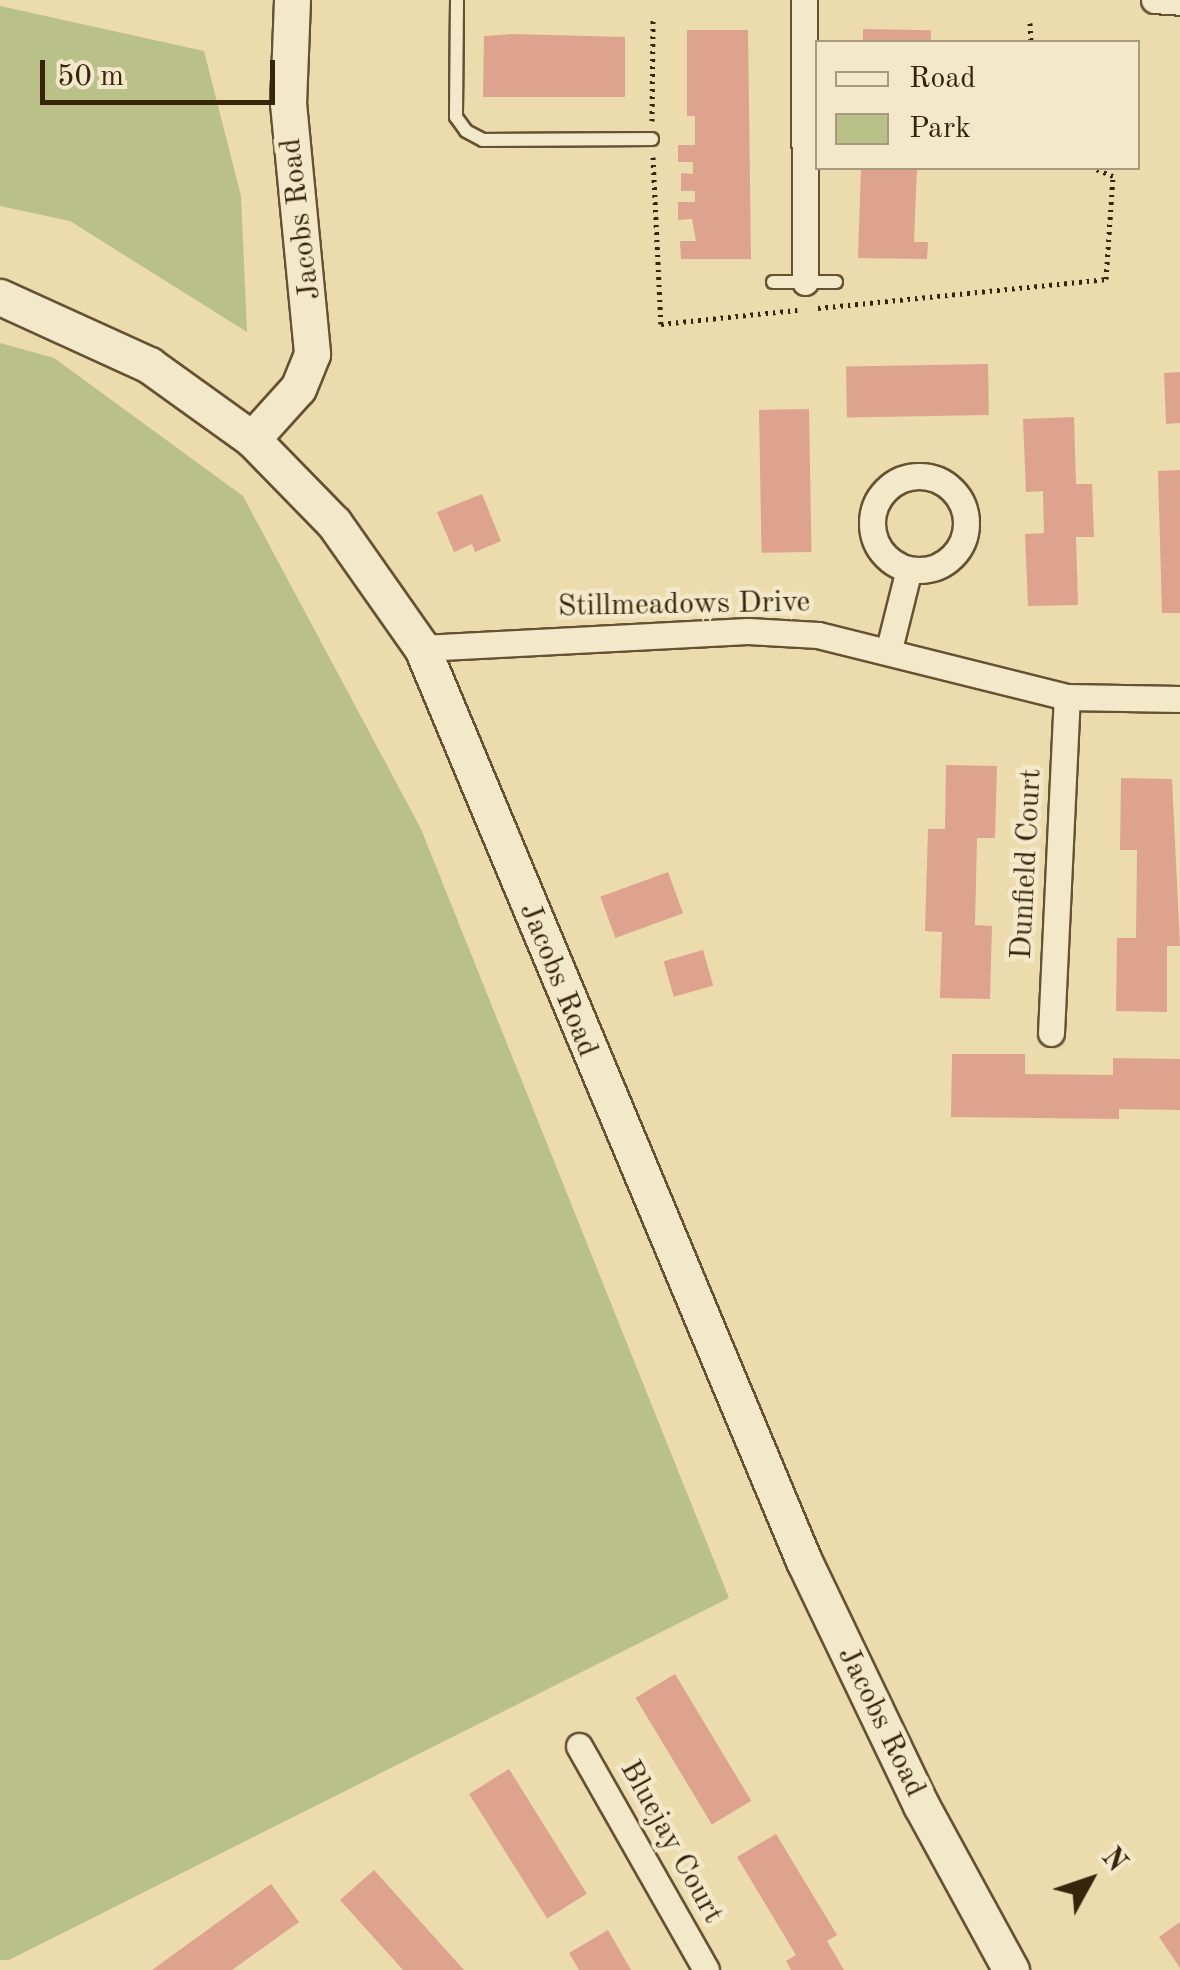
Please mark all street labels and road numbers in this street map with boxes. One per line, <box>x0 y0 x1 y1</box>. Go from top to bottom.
street label: Jacobs Road <box>273 136 329 302</box>
street label: Stillmeadows Drive <box>557 585 811 625</box>
street label: Dunfield Court <box>1004 768 1050 960</box>
street label: Jacobs Road <box>511 898 605 1062</box>
street label: Jacobs Road <box>829 1641 933 1803</box>
street label: Bluejay Court <box>611 1754 731 1930</box>

